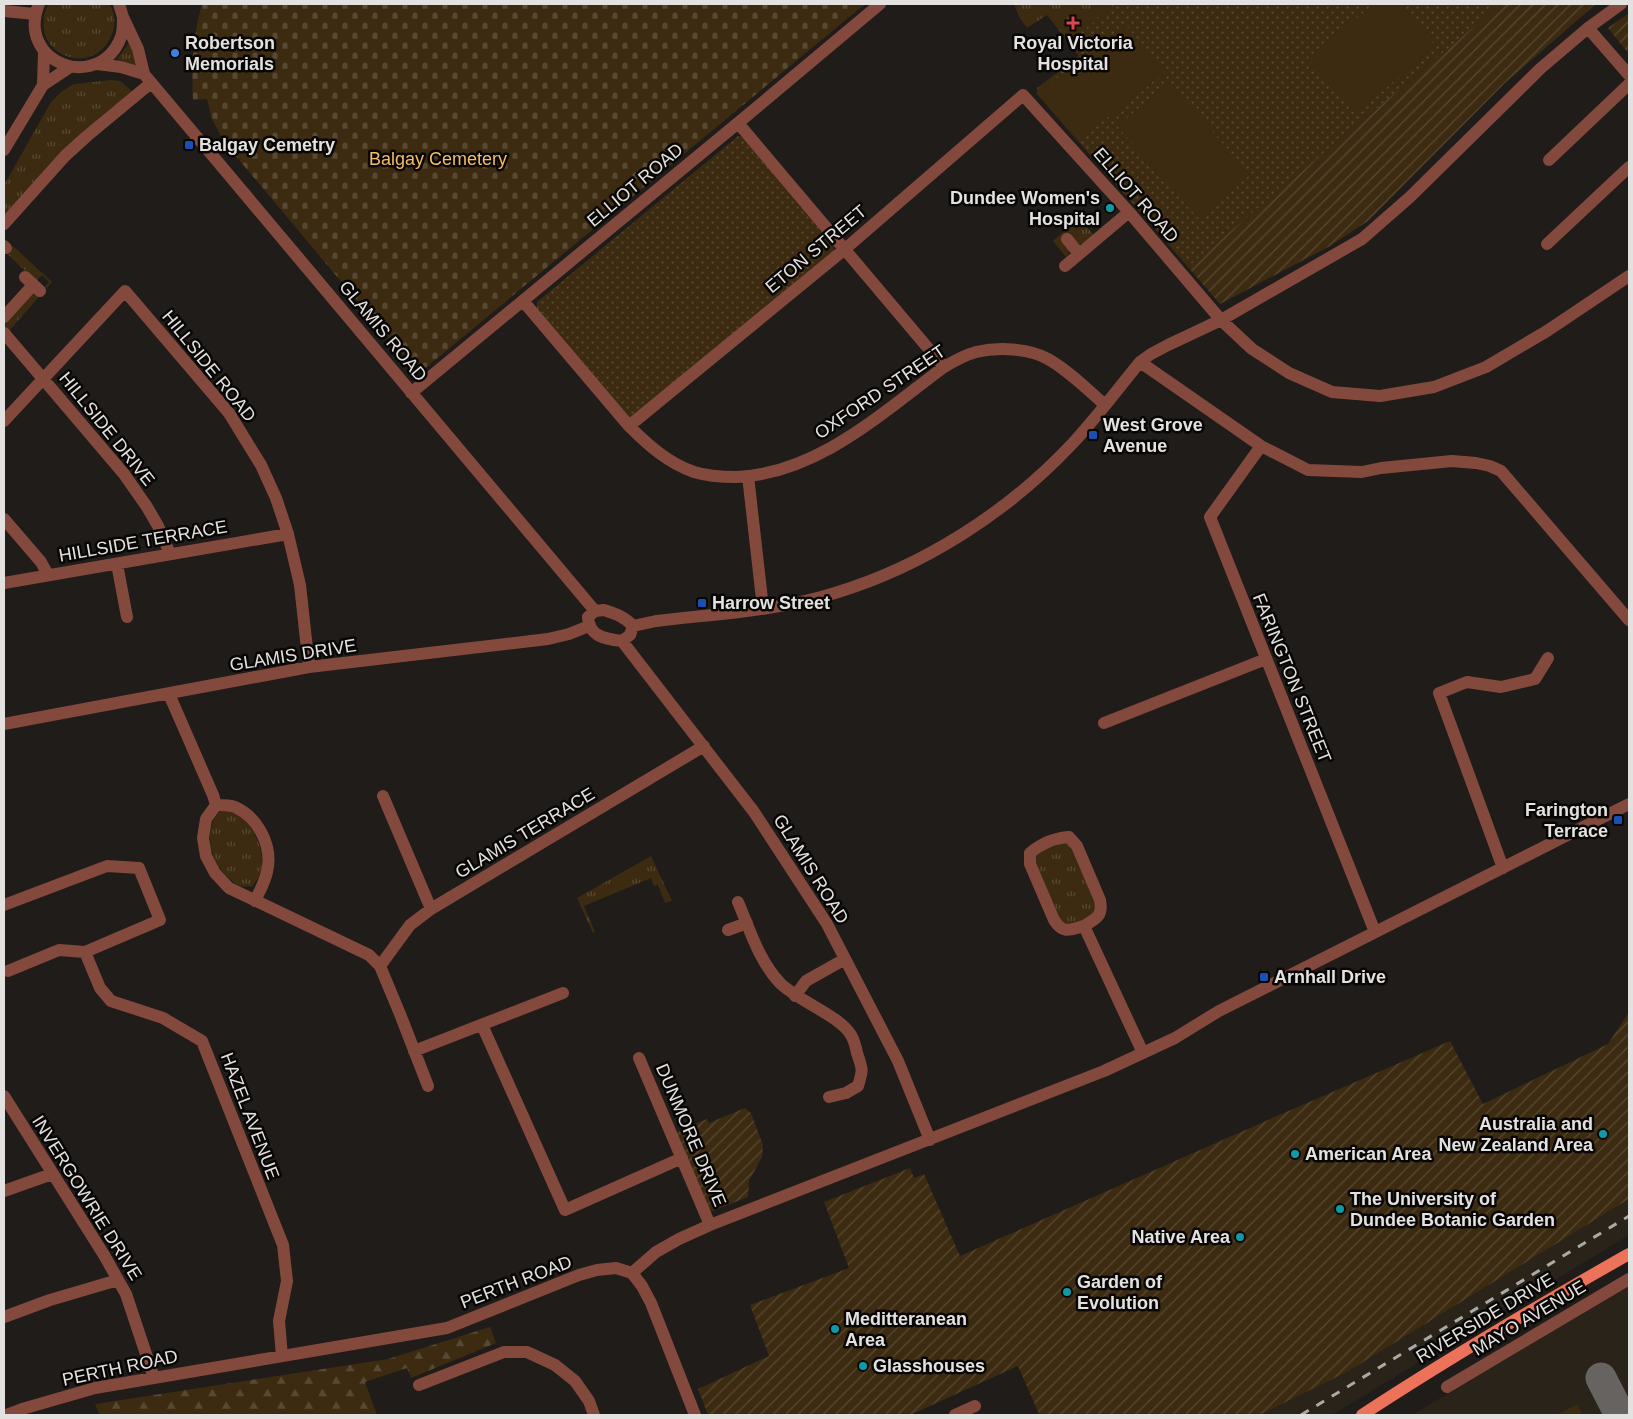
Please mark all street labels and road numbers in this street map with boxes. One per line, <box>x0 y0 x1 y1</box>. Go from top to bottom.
street label: ELLIOT ROAD <box>583 139 687 231</box>
street label: ELLIOT ROAD <box>1090 144 1182 246</box>
street label: ETON STREET <box>761 201 871 297</box>
street label: GLAMIS ROAD <box>335 277 431 385</box>
street label: HILLSIDE ROAD <box>158 306 260 426</box>
street label: OXFORD STREET <box>811 341 949 443</box>
street label: HILLSIDE DRIVE <box>55 368 159 490</box>
street label: HILLSIDE TERRACE <box>57 516 229 566</box>
street label: FARINGTON STREET <box>1249 590 1335 766</box>
street label: GLAMIS DRIVE <box>228 635 358 675</box>
street label: GLAMIS TERRACE <box>452 784 598 882</box>
street label: GLAMIS ROAD <box>769 811 853 927</box>
street label: HAZEL AVENUE <box>217 1050 283 1182</box>
street label: DUNMORE DRIVE <box>652 1061 730 1209</box>
street label: INVERGOWRIE DRIVE <box>28 1112 146 1284</box>
street label: PERTH ROAD <box>457 1252 575 1312</box>
street label: RIVERSIDE DRIVE <box>1413 1269 1557 1367</box>
street label: MAYO AVENUE <box>1469 1276 1589 1360</box>
street label: PERTH ROAD <box>60 1346 180 1390</box>

